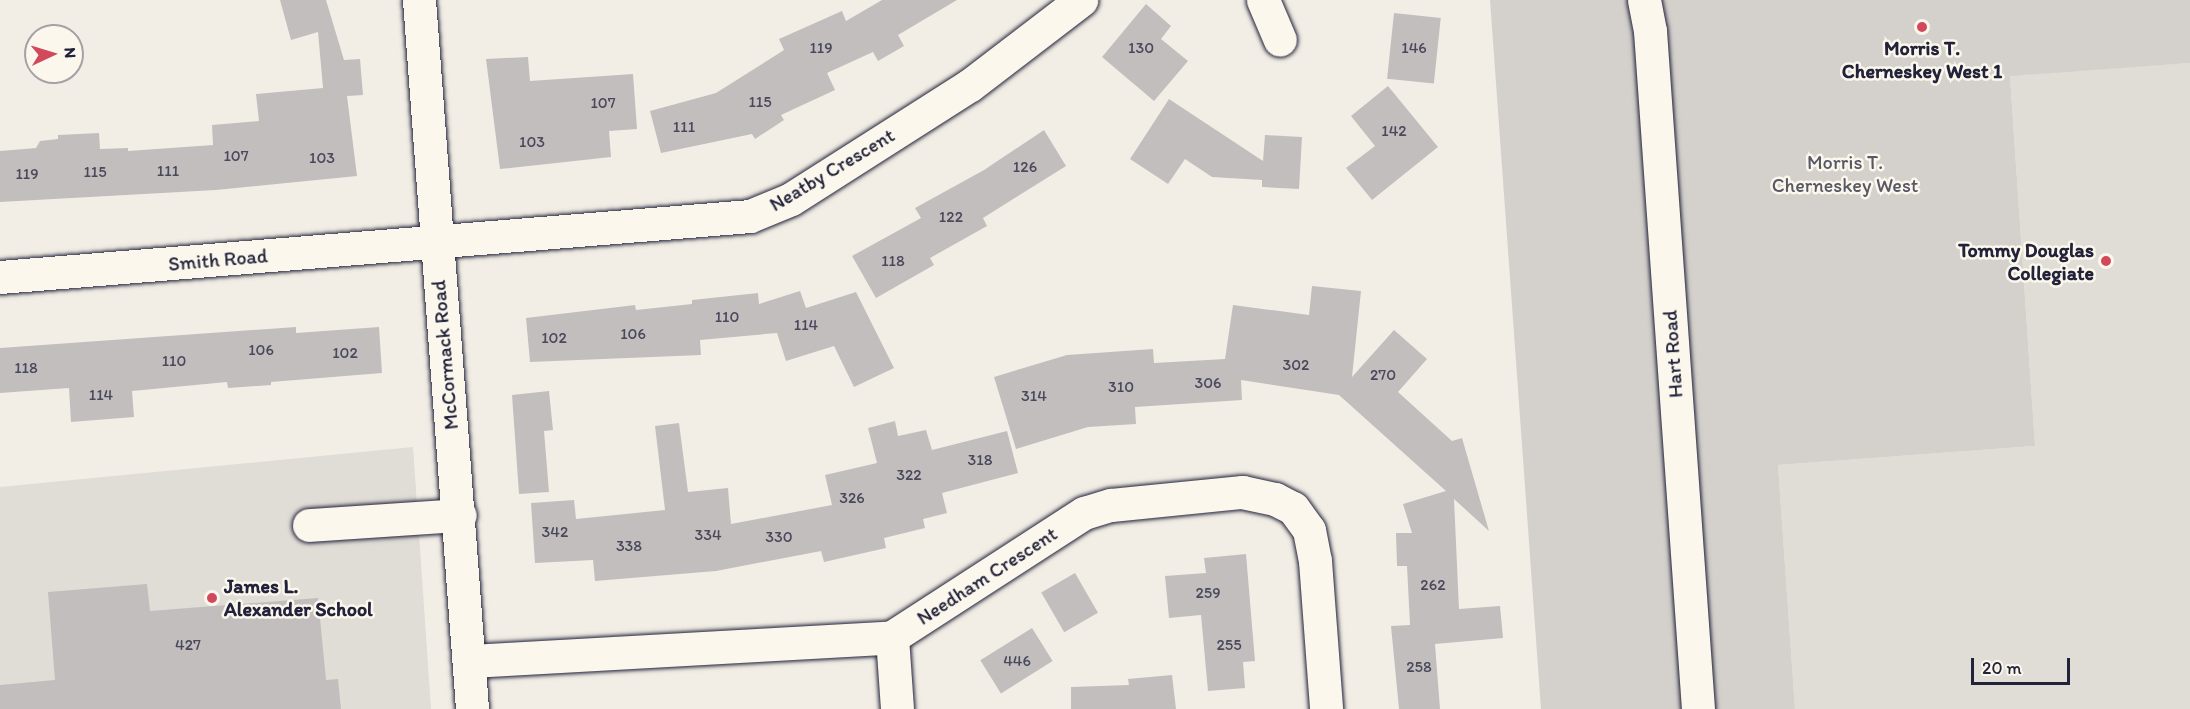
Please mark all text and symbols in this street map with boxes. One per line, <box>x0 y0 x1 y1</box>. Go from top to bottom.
marker: Morris T. Cherneskey West 1 <box>1915 20 1929 34</box>
north arrow <box>24 24 84 84</box>
place label: Morris T. Cherneskey West 1 <box>1842 36 2002 83</box>
house number: 119 <box>809 38 833 58</box>
house number: 130 <box>1128 38 1154 58</box>
house number: 146 <box>1401 38 1427 58</box>
text: N <box>61 47 80 59</box>
house number: 115 <box>748 92 772 112</box>
house number: 107 <box>590 93 616 113</box>
house number: 111 <box>673 117 695 137</box>
house number: 142 <box>1381 121 1407 141</box>
street label: Neatby Crescent <box>765 123 899 217</box>
house number: 103 <box>519 132 545 152</box>
house number: 107 <box>223 146 249 166</box>
house number: 103 <box>309 148 335 168</box>
park label: Morris T. Cherneskey West <box>1772 150 1918 197</box>
house number: 126 <box>1013 157 1037 177</box>
house number: 111 <box>157 161 179 181</box>
house number: 115 <box>83 162 107 182</box>
house number: 119 <box>15 164 39 184</box>
house number: 122 <box>939 207 963 227</box>
place label: Tommy Douglas Collegiate <box>1958 238 2094 285</box>
street label: Smith Road <box>168 244 268 276</box>
house number: 118 <box>881 251 905 271</box>
marker: Tommy Douglas Collegiate <box>2099 254 2113 268</box>
street label: McCormack Road <box>427 279 463 431</box>
house number: 110 <box>715 307 739 327</box>
street label: Hart Road <box>1658 310 1688 398</box>
house number: 114 <box>794 315 818 335</box>
house number: 106 <box>620 324 646 344</box>
house number: 102 <box>541 328 567 348</box>
house number: 106 <box>248 340 274 360</box>
house number: 102 <box>332 343 358 363</box>
house number: 110 <box>162 351 186 371</box>
house number: 302 <box>1283 355 1309 375</box>
house number: 118 <box>14 358 38 378</box>
house number: 270 <box>1370 365 1396 385</box>
house number: 306 <box>1194 373 1222 393</box>
house number: 310 <box>1108 377 1134 397</box>
house number: 114 <box>89 385 113 405</box>
house number: 314 <box>1021 386 1047 406</box>
house number: 318 <box>968 450 992 470</box>
house number: 322 <box>896 465 922 485</box>
house number: 326 <box>839 488 865 508</box>
house number: 342 <box>542 522 568 542</box>
street label: Needham Crescent <box>912 522 1062 630</box>
house number: 334 <box>694 525 722 545</box>
house number: 330 <box>765 527 793 547</box>
house number: 338 <box>616 536 642 556</box>
place label: James L. Alexander School <box>224 574 372 621</box>
house number: 262 <box>1420 575 1446 595</box>
house number: 259 <box>1195 583 1221 603</box>
marker: James L. Alexander School <box>205 591 219 605</box>
house number: 427 <box>175 635 201 655</box>
house number: 255 <box>1216 635 1242 655</box>
scale bar <box>1974 646 2073 684</box>
house number: 446 <box>1003 651 1031 671</box>
house number: 258 <box>1406 657 1432 677</box>
text: 20 m <box>1982 657 2022 679</box>

